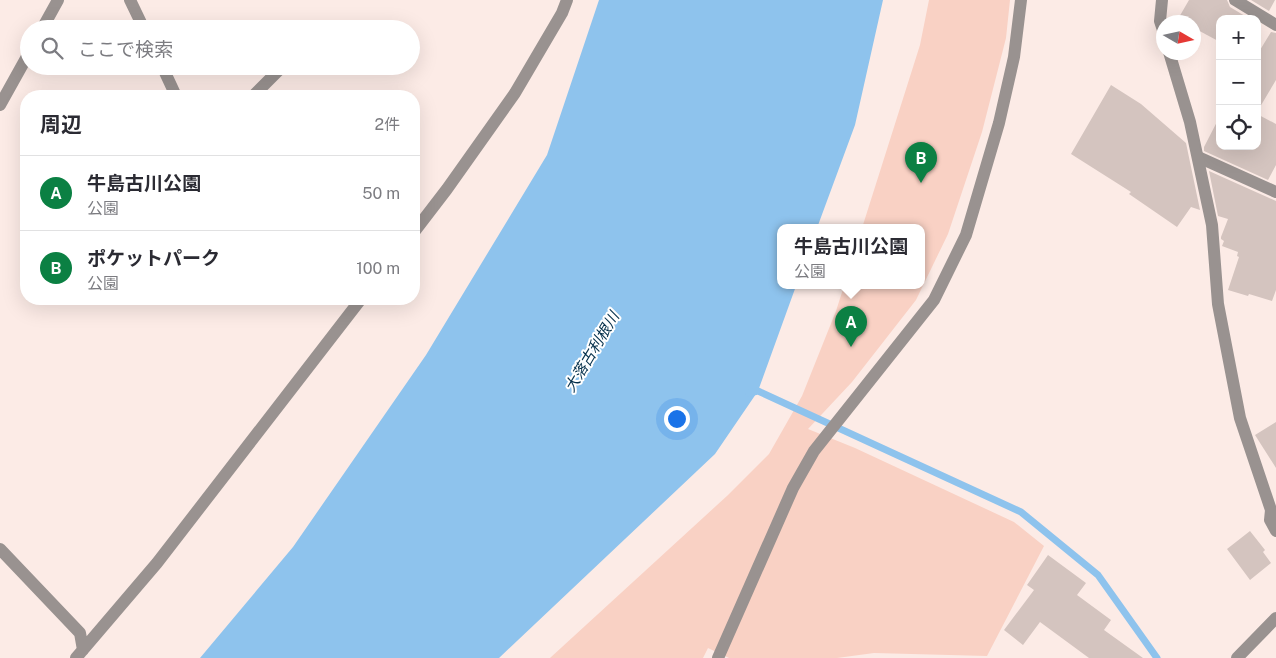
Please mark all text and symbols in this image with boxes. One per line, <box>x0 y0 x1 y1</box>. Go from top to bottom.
north arrow <box>1156 15 1201 60</box>
map controls <box>1216 15 1261 150</box>
button: + <box>1216 15 1261 60</box>
search box <box>20 20 420 75</box>
icon: search <box>38 34 66 62</box>
text: ここで検索 <box>78 38 173 60</box>
button: − <box>1216 60 1261 105</box>
button: locate <box>1216 105 1261 150</box>
text: 周辺 <box>40 112 82 137</box>
text: 2件 <box>374 115 400 134</box>
pin: B <box>905 142 937 183</box>
text: 牛島古川公園 <box>87 172 201 194</box>
text: A <box>50 184 62 203</box>
text: 50 m <box>362 184 400 203</box>
text: 公園 <box>87 199 119 218</box>
popup <box>777 224 925 289</box>
text: 牛島古川公園 <box>794 235 908 257</box>
text: ポケットパーク <box>87 247 220 269</box>
text: B <box>51 259 61 278</box>
text: 100 m <box>356 259 400 278</box>
text: 公園 <box>794 262 826 281</box>
text: 公園 <box>87 274 119 293</box>
pin: A <box>835 306 867 347</box>
water label: 大落古利根川 <box>561 307 623 395</box>
your location <box>664 406 690 432</box>

